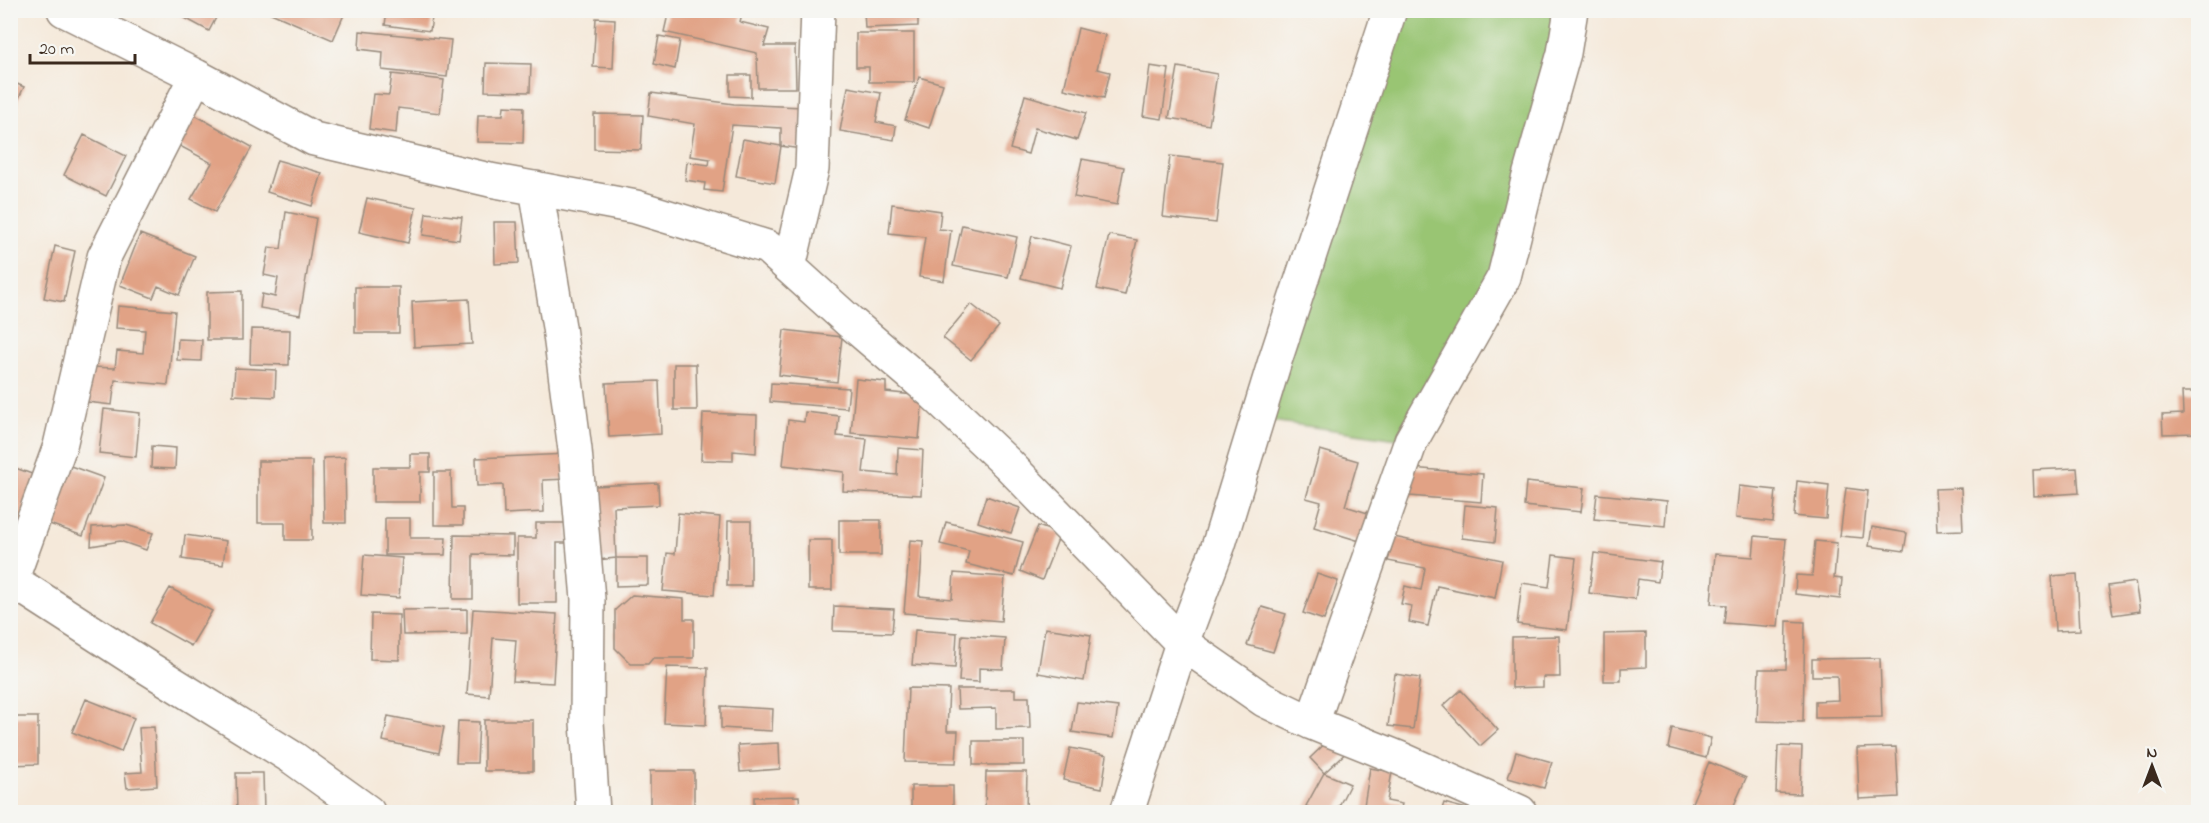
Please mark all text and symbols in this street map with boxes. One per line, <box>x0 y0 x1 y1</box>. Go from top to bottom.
scale bar <box>30 27 135 65</box>
text: 20 m <box>39 37 74 63</box>
north arrow <box>2122 736 2182 796</box>
text: N <box>2147 741 2158 765</box>

